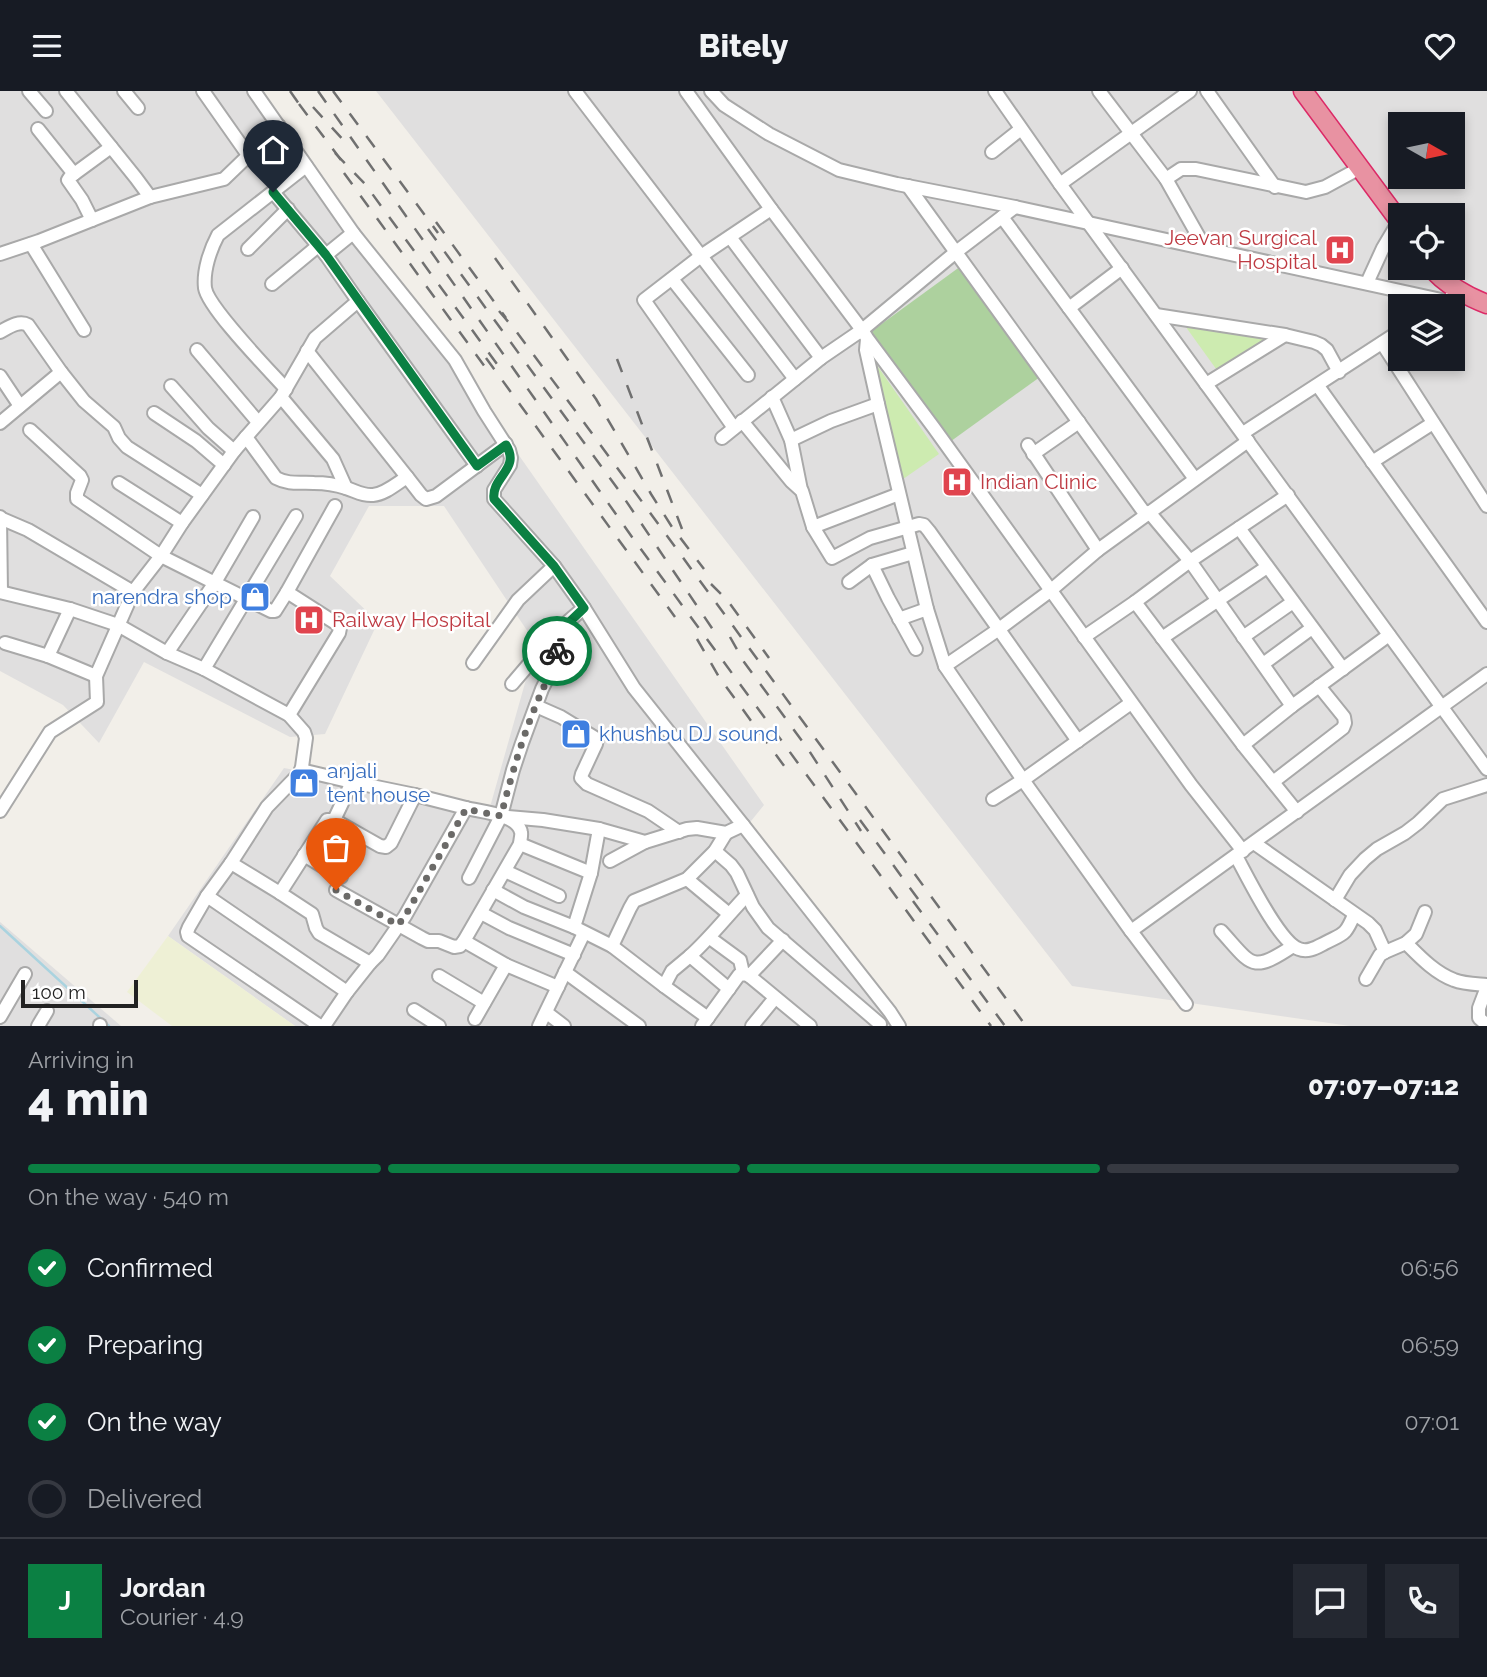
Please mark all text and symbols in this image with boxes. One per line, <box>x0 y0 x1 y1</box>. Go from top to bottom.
icon: menu <box>28 27 66 65</box>
text: Bitely <box>699 27 788 64</box>
icon: heart <box>1421 27 1459 65</box>
north arrow <box>1388 112 1465 189</box>
map controls <box>1388 112 1465 371</box>
pin <box>243 120 303 192</box>
icon: home <box>254 131 292 169</box>
button: locate <box>1388 203 1465 280</box>
place label: Jeevan Surgical Hospital <box>1164 225 1317 274</box>
hospital icon: Jeevan Surgical Hospital <box>1323 233 1357 267</box>
button: layers <box>1388 294 1465 371</box>
hospital icon: Indian Clinic <box>940 465 974 499</box>
place label: Indian Clinic <box>980 469 1097 494</box>
shop icon: narendra shop <box>238 580 272 614</box>
place label: narendra shop <box>92 584 232 609</box>
hospital icon: Railway Hospital <box>292 603 326 637</box>
place label: Railway Hospital <box>332 607 491 632</box>
courier <box>522 616 592 686</box>
icon: bike <box>538 632 576 670</box>
shop icon: khushbu DJ sound <box>559 717 593 751</box>
place label: khushbu DJ sound <box>599 721 778 746</box>
place label: anjali tent house <box>327 758 430 807</box>
shop icon: anjali tent house <box>287 766 321 800</box>
pin <box>306 818 366 890</box>
icon: bag <box>317 829 355 867</box>
scale bar <box>21 977 138 1009</box>
text: 100 m <box>32 981 86 1003</box>
text: Arriving in <box>28 1046 134 1073</box>
text: 07:07–07:12 <box>1308 1071 1459 1101</box>
text: 4 min <box>28 1072 149 1126</box>
text: On the way · 540 m <box>28 1183 229 1210</box>
icon: check <box>28 1249 66 1287</box>
text: Confirmed <box>87 1253 213 1283</box>
text: 06:56 <box>1400 1254 1459 1281</box>
icon: check <box>28 1326 66 1364</box>
text: Preparing <box>87 1330 203 1360</box>
text: 06:59 <box>1401 1331 1459 1358</box>
icon: check <box>28 1403 66 1441</box>
text: On the way <box>87 1407 222 1437</box>
text: 07:01 <box>1405 1408 1459 1435</box>
text: Delivered <box>87 1484 202 1514</box>
button: chat <box>1293 1564 1367 1638</box>
button: phone <box>1385 1564 1459 1638</box>
text: Jordan <box>120 1573 206 1603</box>
text: J <box>59 1586 71 1616</box>
text: Courier · 4.9 <box>120 1603 244 1630</box>

